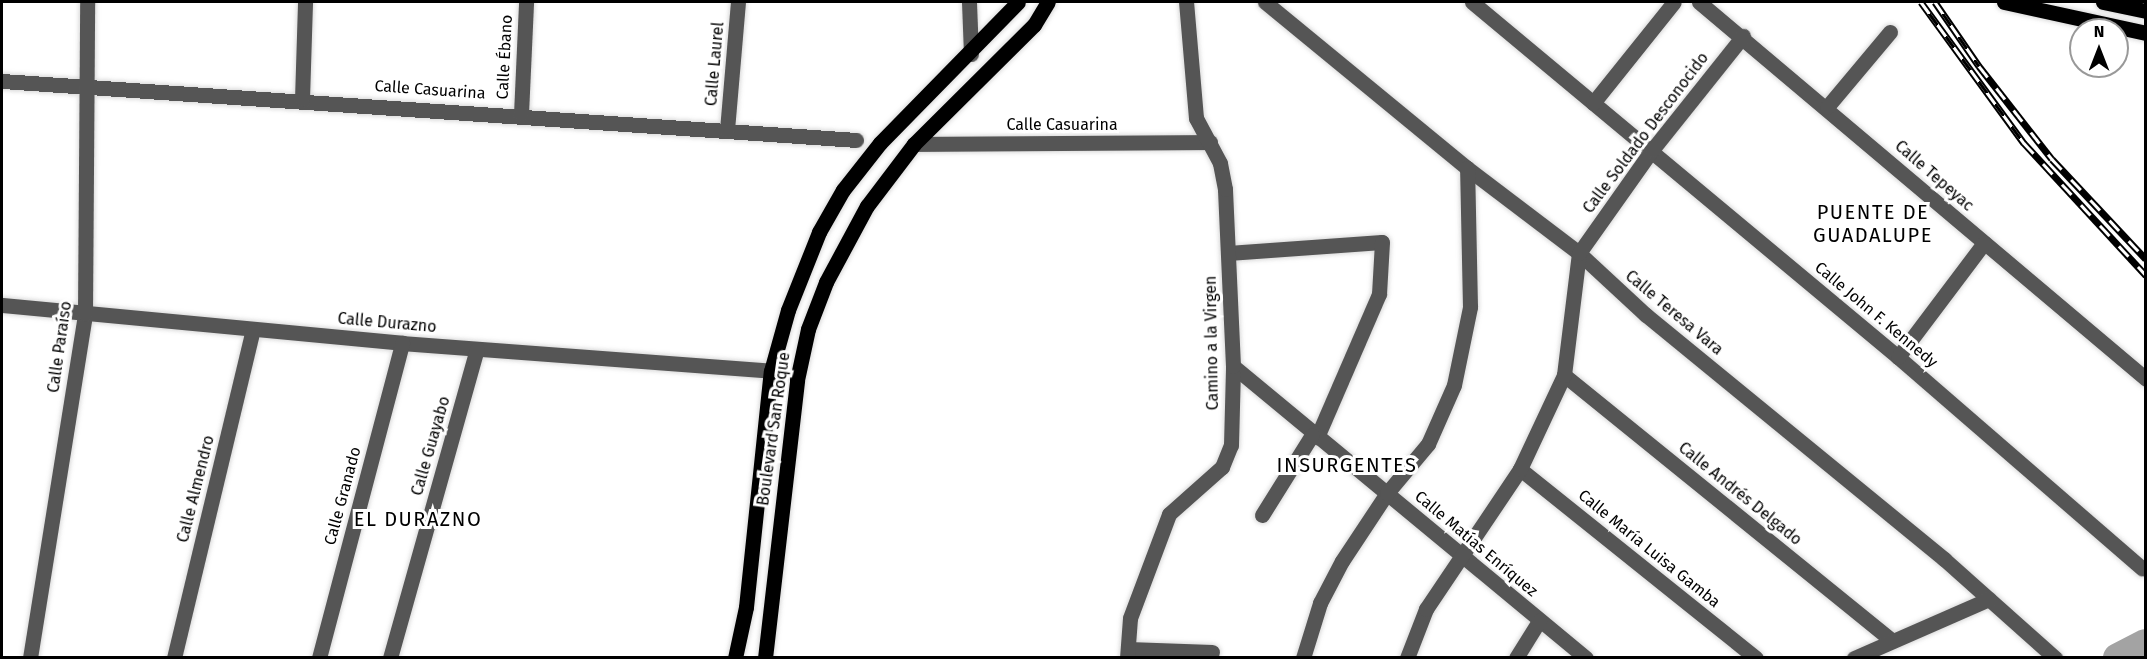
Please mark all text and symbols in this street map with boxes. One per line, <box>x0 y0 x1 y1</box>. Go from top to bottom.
street label: Calle Ébano <box>493 14 517 100</box>
north arrow <box>2069 18 2129 78</box>
street label: Calle Laurel <box>702 21 728 107</box>
text: N <box>2094 22 2104 41</box>
street label: Calle Soldado Desconocido <box>1579 49 1713 217</box>
street label: Calle Casuarina <box>374 77 486 103</box>
street label: Calle Casuarina <box>1006 115 1118 135</box>
street label: Calle Tepeyac <box>1891 137 1977 215</box>
district label: PUENTE DE GUADALUPE <box>1813 201 1933 248</box>
street label: Calle John F. Kennedy <box>1811 258 1941 372</box>
street label: Calle Teresa Vara <box>1621 267 1727 359</box>
street label: Camino a la Virgen <box>1201 275 1223 411</box>
street label: Calle Paraíso <box>44 300 76 394</box>
street label: Calle Durazno <box>337 309 437 337</box>
street label: Boulevard San Roque <box>754 351 794 507</box>
street label: Calle Guayabo <box>408 394 454 498</box>
street label: Calle Almendro <box>173 433 219 545</box>
street label: Calle Andrés Delgado <box>1674 438 1806 550</box>
street label: Calle Granado <box>321 445 365 547</box>
district label: INSURGENTES <box>1277 453 1417 477</box>
street label: Calle María Luisa Gamba <box>1574 486 1724 612</box>
street label: Calle Matías Enríquez <box>1411 487 1541 601</box>
district label: EL DURAZNO <box>354 507 482 531</box>

